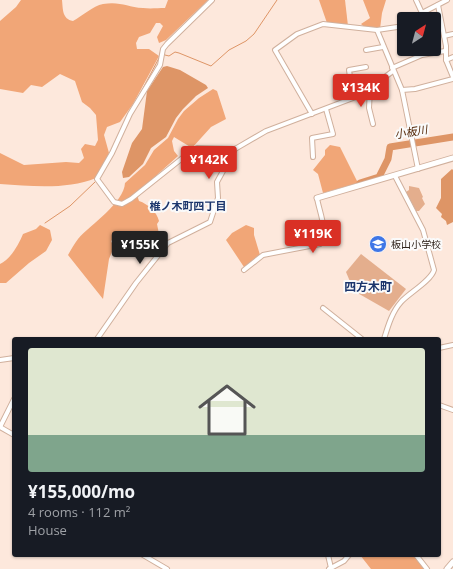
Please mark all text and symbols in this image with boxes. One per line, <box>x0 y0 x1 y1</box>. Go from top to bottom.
north arrow <box>397 12 441 56</box>
map controls <box>397 12 441 56</box>
pin: ¥134K <box>333 74 389 108</box>
text: ¥134K <box>342 78 380 96</box>
water label: 小板川 <box>393 121 429 141</box>
pin: ¥142K <box>181 146 237 180</box>
text: ¥142K <box>190 150 228 168</box>
district label: 椎ノ木町四丁目 <box>150 198 227 213</box>
pin: ¥119K <box>285 220 341 254</box>
text: ¥119K <box>294 224 332 242</box>
pin: ¥155K <box>112 231 168 265</box>
school or university icon: 板山小学校 <box>368 234 388 254</box>
text: ¥155K <box>121 235 159 253</box>
place label: 板山小学校 <box>391 237 441 251</box>
district label: 四方木町 <box>344 278 392 295</box>
icon: home <box>191 374 263 446</box>
text: ¥155,000/mo <box>28 480 135 503</box>
text: 4 rooms · 112 m² <box>28 503 130 521</box>
text: House <box>28 521 67 539</box>

